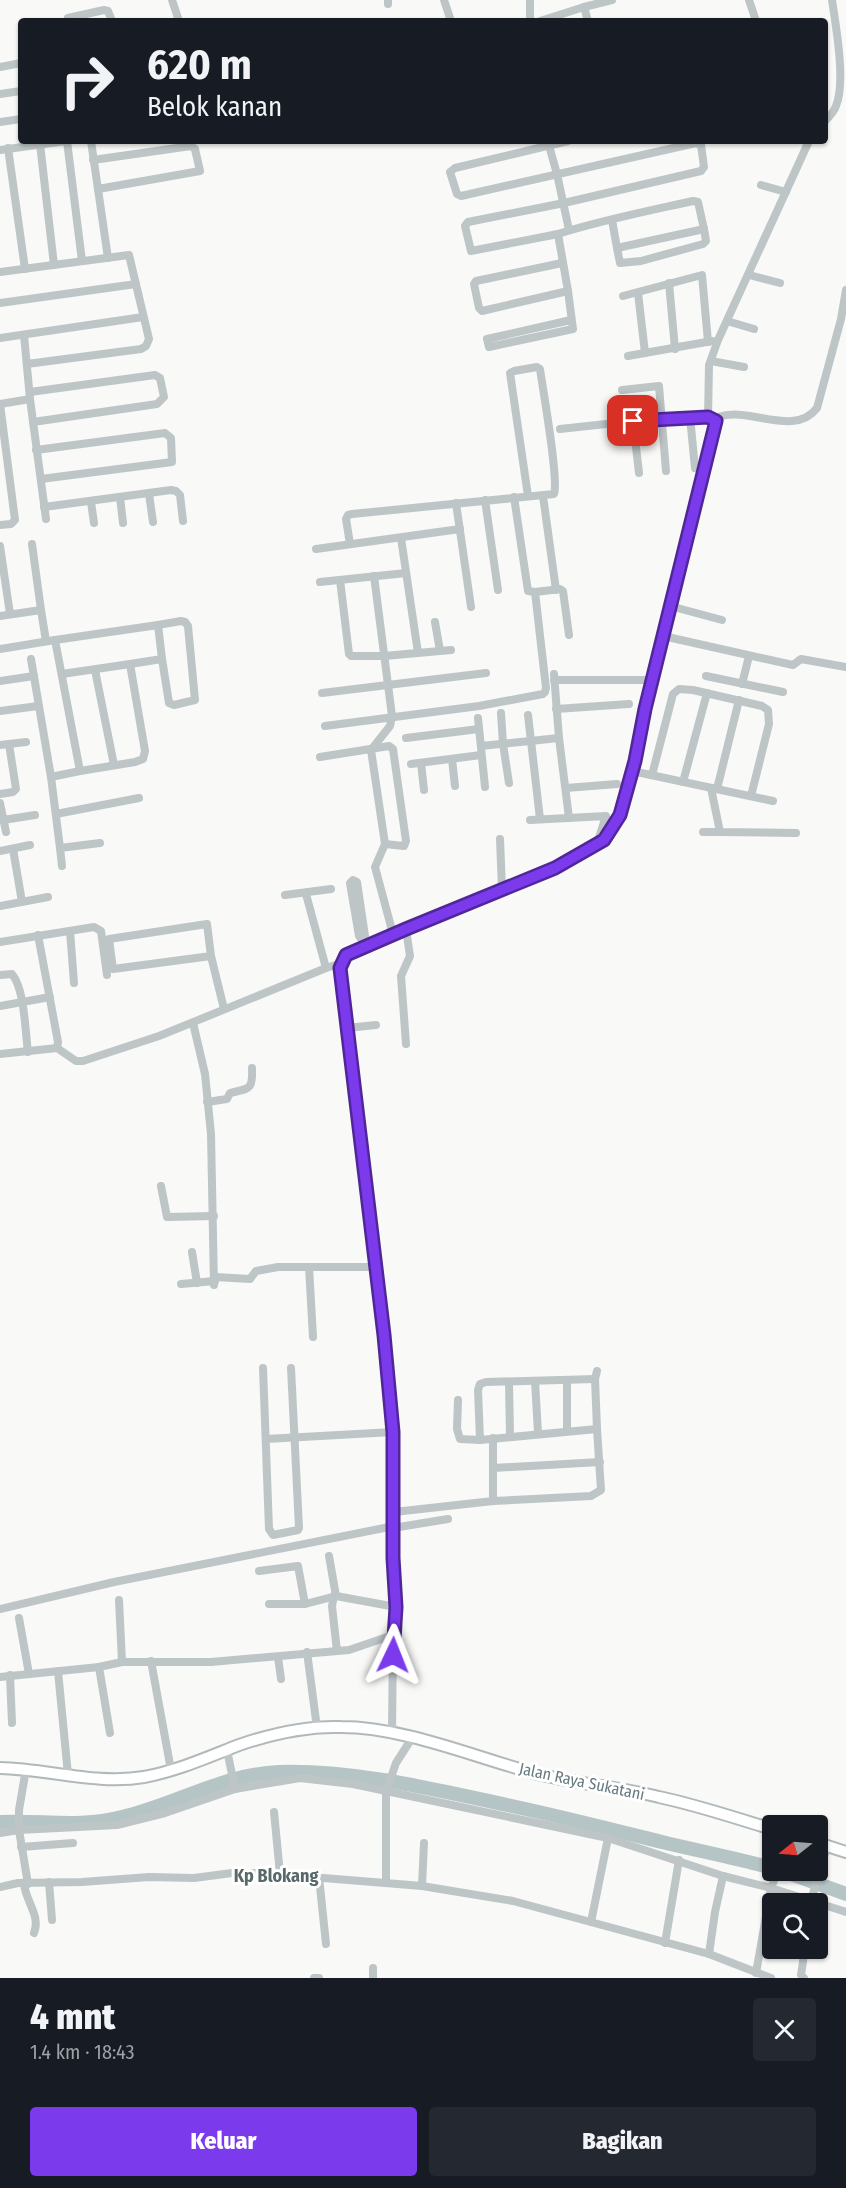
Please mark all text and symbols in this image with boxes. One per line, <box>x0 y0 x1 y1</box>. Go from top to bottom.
text: 620 m <box>147 40 252 90</box>
icon: right <box>48 42 126 120</box>
text: Belok kanan <box>147 91 282 123</box>
pin <box>607 395 658 446</box>
icon: arrive <box>616 404 649 437</box>
position arrow <box>361 1623 425 1687</box>
street label: Jalan Raya Sukatani <box>517 1759 646 1804</box>
north arrow <box>762 1815 828 1881</box>
map controls <box>762 1815 828 1959</box>
district label: Kp Blokang <box>234 1865 318 1887</box>
button: search <box>762 1893 828 1959</box>
text: 4 mnt <box>30 1995 115 2039</box>
button: close <box>753 1998 816 2061</box>
text: 1.4 km · 18:43 <box>30 2040 134 2064</box>
button: Keluar <box>30 2107 417 2176</box>
button: Bagikan <box>429 2107 816 2176</box>

